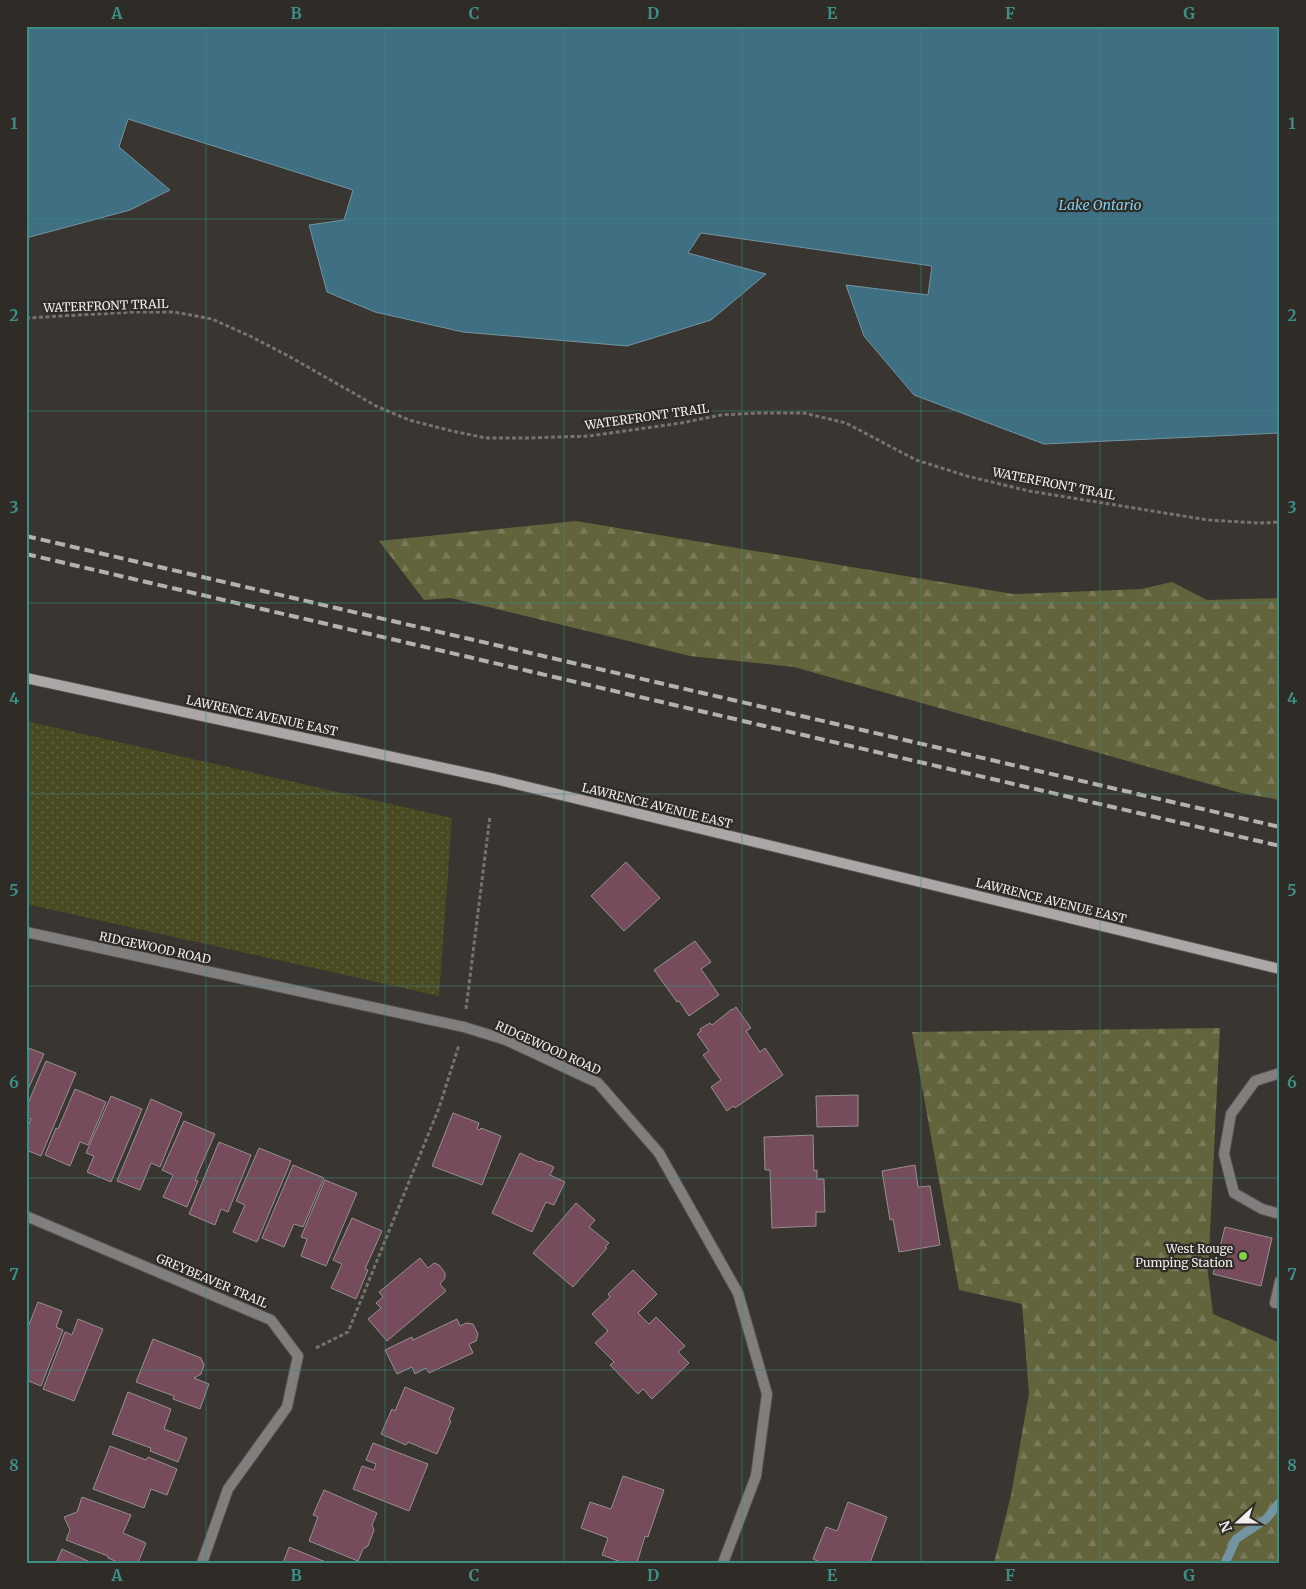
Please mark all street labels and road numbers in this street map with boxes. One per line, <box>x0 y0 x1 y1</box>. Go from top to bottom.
street label: WATERFRONT TRAIL <box>42 296 169 315</box>
street label: WATERFRONT TRAIL <box>583 400 711 433</box>
street label: WATERFRONT TRAIL <box>990 464 1118 503</box>
street label: LAWRENCE AVENUE EAST <box>185 692 340 739</box>
street label: LAWRENCE AVENUE EAST <box>580 780 735 832</box>
street label: LAWRENCE AVENUE EAST <box>974 875 1129 927</box>
street label: RIDGEWOOD ROAD <box>98 928 212 967</box>
street label: RIDGEWOOD ROAD <box>493 1018 603 1078</box>
street label: GREYBEAVER TRAIL <box>154 1250 271 1311</box>

